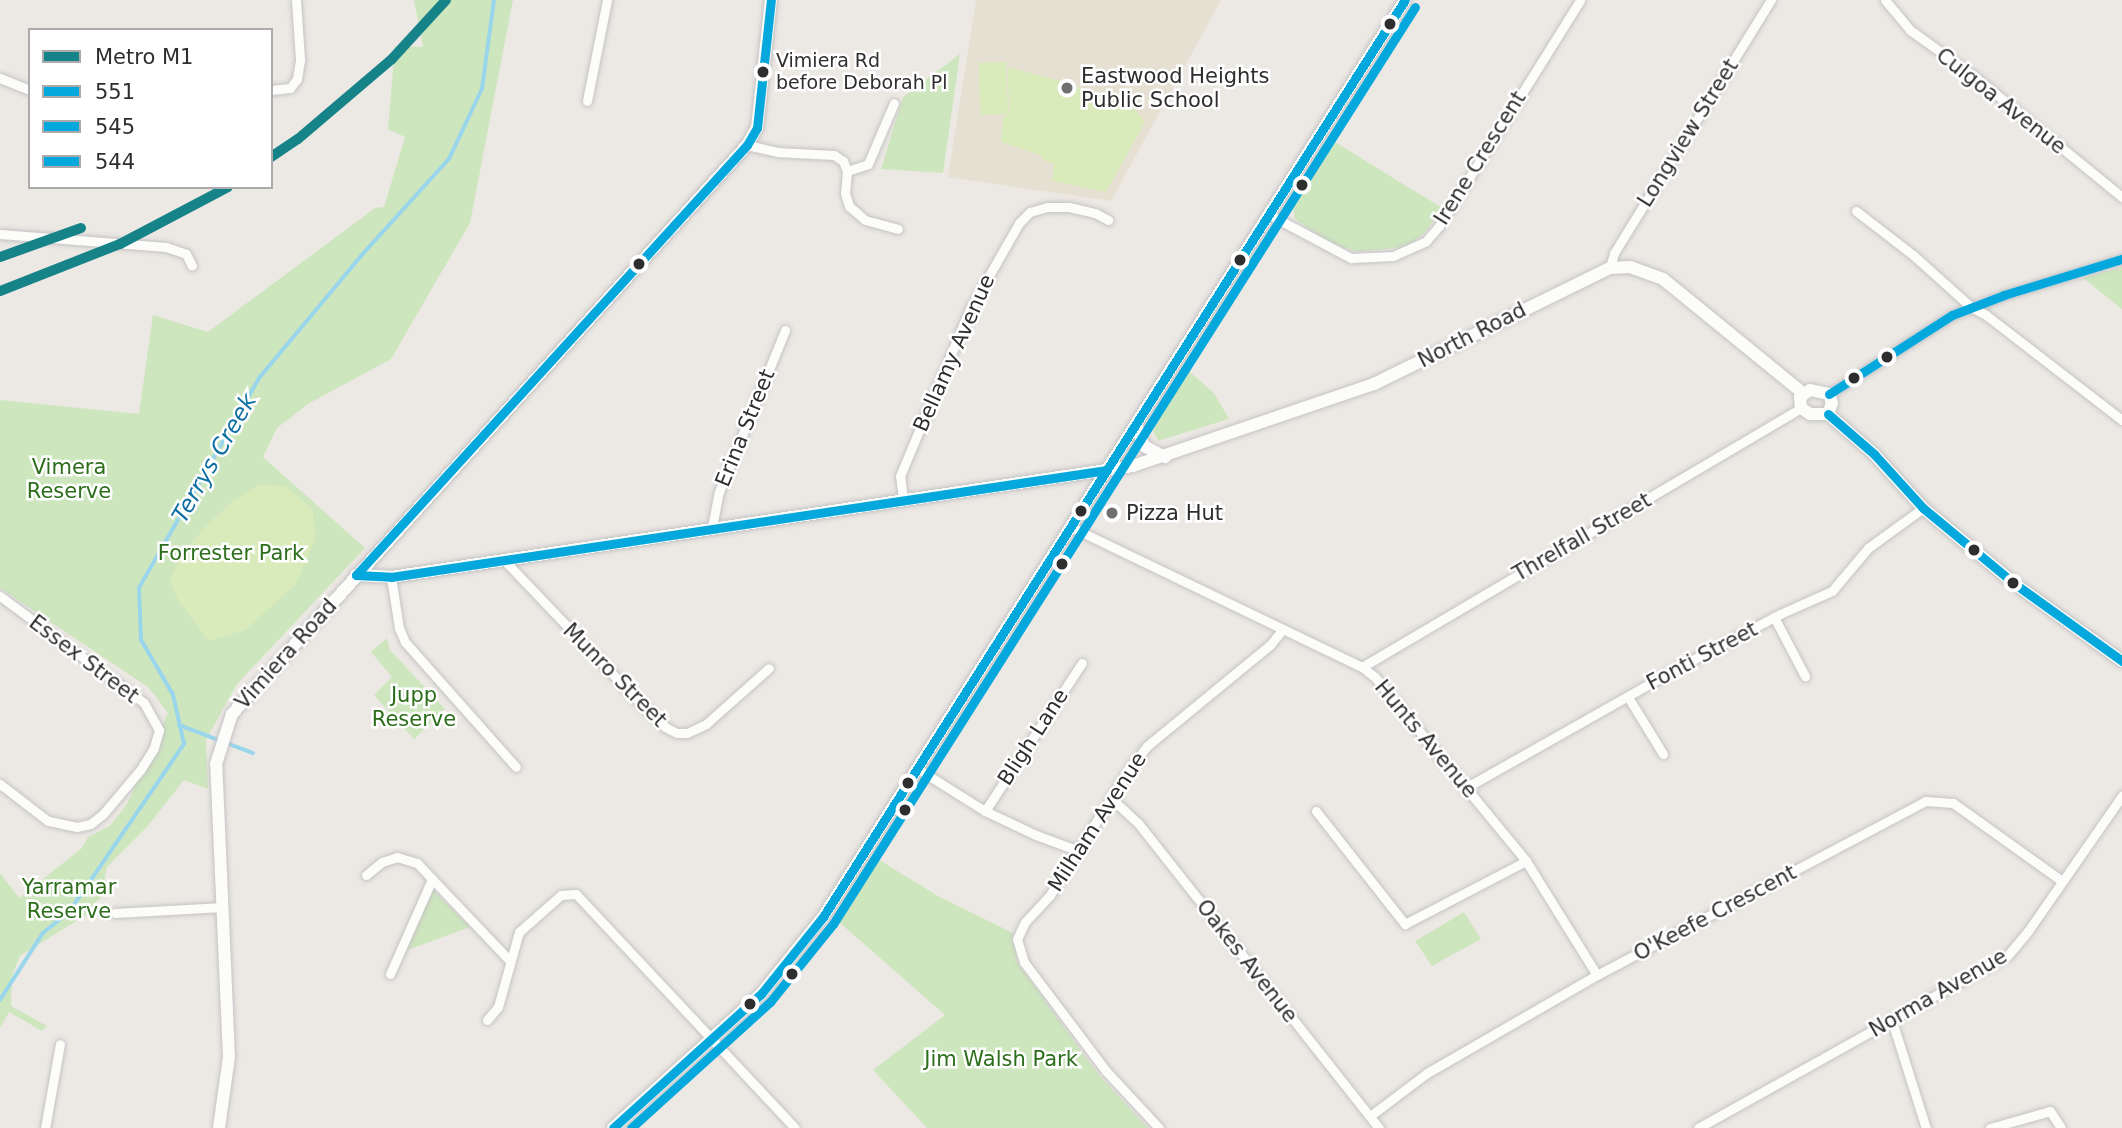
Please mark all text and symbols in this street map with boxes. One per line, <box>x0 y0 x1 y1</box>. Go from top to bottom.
unlabelled marker <box>1383 17 1397 31</box>
legend <box>28 28 273 189</box>
street label: Culgoa Avenue <box>1931 43 2071 159</box>
text: Metro M1 <box>95 45 193 69</box>
place label: Vimiera Rd before Deborah Pl <box>776 50 947 94</box>
street label: Longview Street <box>1632 54 1744 212</box>
place label: Eastwood Heights Public School <box>1081 63 1270 113</box>
marker: Vimiera Rd before Deborah Pl <box>756 65 770 79</box>
text: 551 <box>95 80 135 104</box>
marker: Eastwood Heights Public School <box>1059 80 1075 96</box>
street label: Irene Crescent <box>1429 86 1531 230</box>
text: 545 <box>95 115 135 139</box>
text: 544 <box>95 150 135 174</box>
unlabelled marker <box>1295 178 1309 192</box>
unlabelled marker <box>1233 253 1247 267</box>
unlabelled marker <box>632 257 646 271</box>
street label: Bellamy Avenue <box>908 270 1000 436</box>
street label: North Road <box>1414 297 1530 373</box>
unlabelled marker <box>1880 350 1894 364</box>
street label: Erina Street <box>710 366 780 490</box>
unlabelled marker <box>1847 371 1861 385</box>
water label: Terrys Creek <box>166 389 262 527</box>
park label: Vimera Reserve <box>27 454 111 504</box>
street label: Threlfall Street <box>1508 487 1656 587</box>
place label: Pizza Hut <box>1126 500 1223 526</box>
unlabelled marker <box>1074 504 1088 518</box>
marker: Pizza Hut <box>1104 505 1120 521</box>
park label: Forrester Park <box>158 540 304 566</box>
unlabelled marker <box>1967 543 1981 557</box>
unlabelled marker <box>1055 557 1069 571</box>
unlabelled marker <box>2006 576 2020 590</box>
street label: Vimiera Road <box>230 594 342 714</box>
street label: Essex Street <box>24 610 144 708</box>
street label: Fonti Street <box>1642 616 1762 696</box>
street label: Munro Street <box>558 618 672 732</box>
street label: Hunts Avenue <box>1369 675 1483 803</box>
park label: Jupp Reserve <box>372 682 456 732</box>
street label: Bligh Lane <box>992 684 1074 790</box>
street label: Milham Avenue <box>1043 748 1151 896</box>
unlabelled marker <box>901 776 915 790</box>
unlabelled marker <box>898 803 912 817</box>
street label: O'Keefe Crescent <box>1629 859 1801 967</box>
park label: Yarramar Reserve <box>22 874 116 924</box>
street label: Oakes Avenue <box>1191 894 1303 1028</box>
street label: Norma Avenue <box>1865 943 2011 1043</box>
unlabelled marker <box>785 967 799 981</box>
unlabelled marker <box>743 997 757 1011</box>
park label: Jim Walsh Park <box>924 1046 1078 1072</box>

